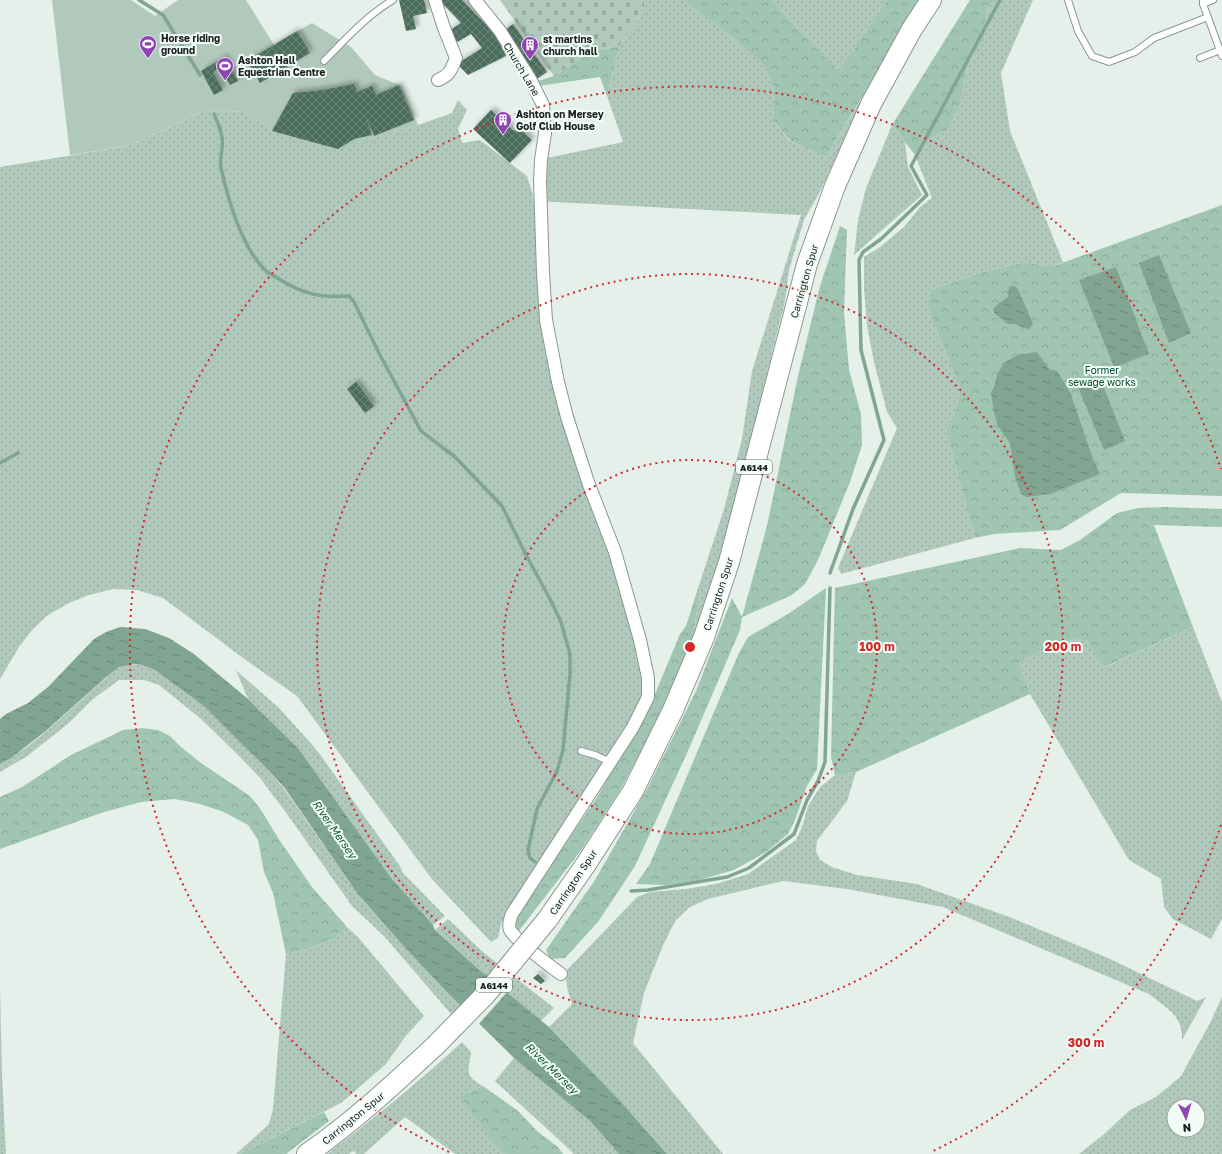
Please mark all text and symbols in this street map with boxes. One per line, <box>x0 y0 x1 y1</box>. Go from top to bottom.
place label: Horse riding ground <box>161 32 220 56</box>
place label: st martins church hall <box>543 33 598 57</box>
sports icon: Horse riding ground <box>138 34 158 59</box>
building icon: st martins church hall <box>520 35 540 60</box>
street label: Church Lane <box>501 40 543 98</box>
place label: Ashton Hall Equestrian Centre <box>238 54 326 78</box>
sports icon: Ashton Hall Equestrian Centre <box>215 56 235 81</box>
place label: Ashton on Mersey Golf Club House <box>516 108 604 132</box>
building icon: Ashton on Mersey Golf Club House <box>493 110 513 135</box>
street label: Carrington Spur <box>788 243 820 319</box>
park label: Former sewage works <box>1068 364 1136 388</box>
road number: A6144 <box>736 460 772 474</box>
street label: Carrington Spur <box>700 556 736 632</box>
text: 100 m <box>859 639 895 654</box>
text: 200 m <box>1045 639 1081 654</box>
centre of rings <box>683 640 697 654</box>
water label: River Mersey <box>309 797 361 863</box>
street label: Carrington Spur <box>547 847 599 917</box>
road number: A6144 <box>476 978 512 992</box>
text: 300 m <box>1068 1035 1104 1050</box>
water label: River Mersey <box>522 1040 582 1098</box>
street label: Carrington Spur <box>320 1089 387 1147</box>
north arrow <box>1166 1098 1206 1138</box>
text: N <box>1182 1122 1192 1135</box>

